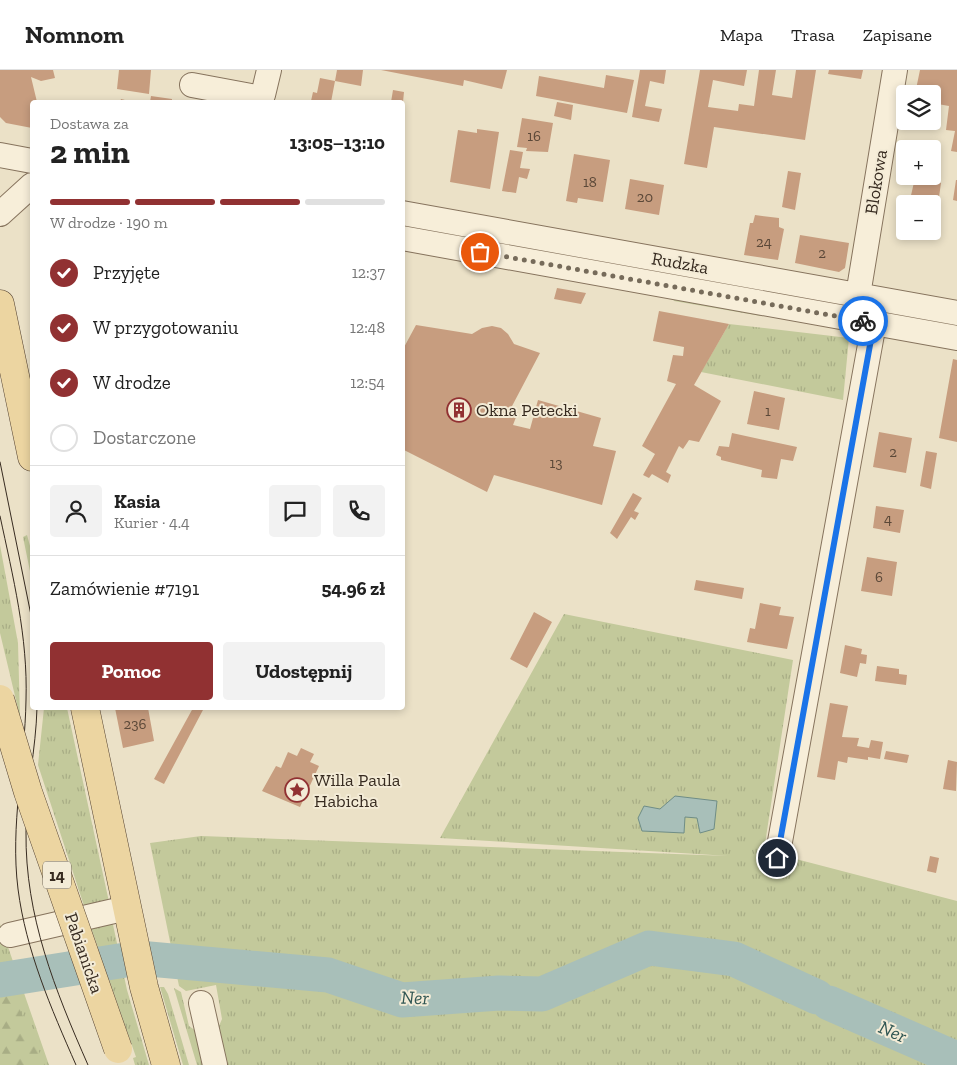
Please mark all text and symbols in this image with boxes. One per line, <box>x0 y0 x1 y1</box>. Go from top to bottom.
text: Nomnom <box>25 20 124 49</box>
text: Mapa <box>720 24 763 46</box>
text: Trasa <box>791 24 835 46</box>
text: Zapisane <box>863 24 932 46</box>
map controls <box>896 85 941 240</box>
button: layers <box>896 85 941 130</box>
text: Dostawa za <box>50 114 129 133</box>
house number: 16 <box>527 127 541 145</box>
text: 13:05–13:10 <box>289 131 385 154</box>
text: 2 min <box>50 133 130 171</box>
button: + <box>896 140 941 185</box>
street label: Blokowa <box>860 148 892 216</box>
house number: 18 <box>583 173 597 191</box>
house number: 20 <box>637 188 653 206</box>
button: − <box>896 195 941 240</box>
text: W drodze · 190 m <box>50 213 168 232</box>
pin <box>459 231 501 273</box>
house number: 24 <box>756 233 772 251</box>
icon: bag <box>466 238 494 266</box>
house number: 2 <box>818 244 826 262</box>
street label: Rudzka <box>650 247 711 279</box>
icon: check <box>50 259 78 287</box>
text: Przyjęte <box>93 261 160 284</box>
text: 12:37 <box>352 263 385 282</box>
courier <box>838 296 888 346</box>
icon: bike <box>849 307 877 335</box>
icon: check <box>50 314 78 342</box>
text: W przygotowaniu <box>93 316 238 339</box>
text: 12:48 <box>350 318 385 337</box>
icon: check <box>50 369 78 397</box>
text: W drodze <box>93 371 171 394</box>
text: 12:54 <box>350 373 385 392</box>
building icon: Okna Petecki <box>446 397 472 423</box>
place label: Okna Petecki <box>476 399 578 421</box>
house number: 1 <box>765 402 771 420</box>
text: Dostarczone <box>93 426 196 449</box>
house number: 2 <box>889 443 897 461</box>
house number: 13 <box>549 454 563 472</box>
button: person <box>50 485 102 537</box>
button: chat <box>269 485 321 537</box>
button: phone <box>333 485 385 537</box>
text: Kasia <box>114 490 160 513</box>
house number: 4 <box>884 510 892 528</box>
text: Kurier · 4.4 <box>114 513 190 532</box>
house number: 6 <box>875 568 883 586</box>
text: Zamówienie #7191 <box>50 577 199 600</box>
text: 54.96 zł <box>321 577 385 600</box>
button: Pomoc <box>50 642 213 700</box>
button: Udostępnij <box>223 642 385 700</box>
house number: 236 <box>123 715 147 733</box>
place label: Willa Paula Habicha <box>314 769 401 812</box>
place icon: Willa Paula Habicha <box>284 777 310 803</box>
pin <box>756 837 798 879</box>
icon: home <box>763 844 791 872</box>
road number: 14 <box>43 862 71 888</box>
street label: Pabianicka <box>60 910 108 997</box>
water label: Ner <box>401 986 430 1009</box>
water label: Ner <box>875 1015 911 1048</box>

